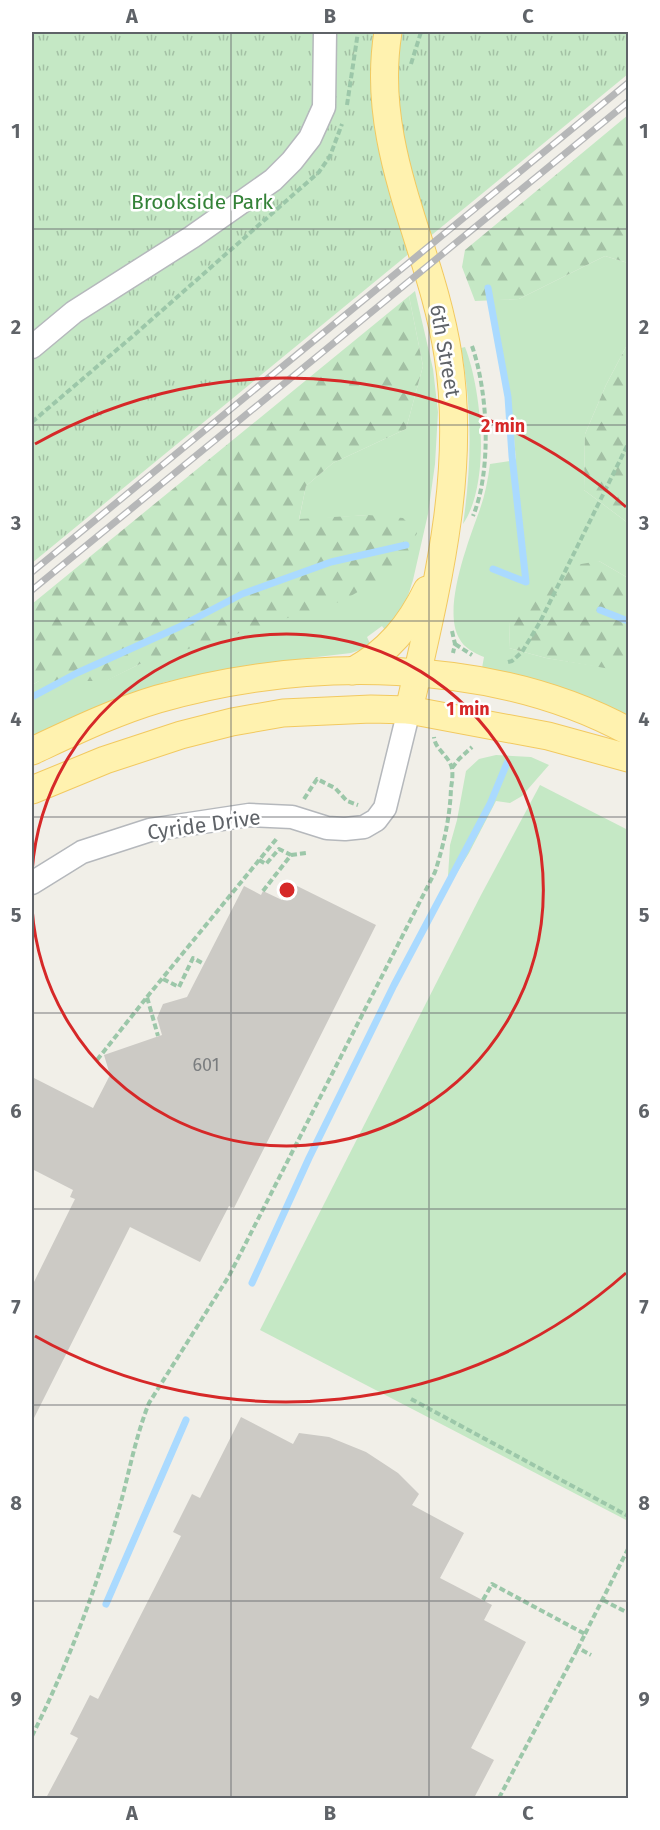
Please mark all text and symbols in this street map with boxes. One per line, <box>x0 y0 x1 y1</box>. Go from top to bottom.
text: A <box>125 4 139 28</box>
text: B <box>324 4 336 28</box>
text: C <box>522 4 534 28</box>
text: 1 <box>11 119 21 143</box>
text: 1 <box>639 119 649 143</box>
park label: Brookside Park <box>131 189 273 215</box>
street label: 6th Street <box>424 303 466 400</box>
text: 2 <box>11 315 21 339</box>
text: 2 <box>639 315 649 339</box>
text: 2 min <box>481 415 525 437</box>
text: 3 <box>10 511 21 535</box>
text: 3 <box>638 511 649 535</box>
text: 1 min <box>446 698 490 720</box>
text: 4 <box>10 707 22 731</box>
text: 4 <box>638 707 650 731</box>
street label: Cyride Drive <box>146 804 262 846</box>
centre of rings <box>277 880 297 900</box>
text: 5 <box>11 903 22 927</box>
text: 5 <box>639 903 650 927</box>
house number: 601 <box>193 1054 219 1076</box>
text: 6 <box>10 1099 22 1123</box>
text: 6 <box>638 1099 650 1123</box>
text: 7 <box>11 1295 21 1319</box>
text: 7 <box>639 1295 649 1319</box>
text: 8 <box>10 1491 22 1515</box>
text: 8 <box>638 1491 650 1515</box>
text: 9 <box>10 1687 22 1711</box>
text: 9 <box>638 1687 650 1711</box>
text: A <box>125 1801 139 1825</box>
text: B <box>324 1801 336 1825</box>
text: C <box>522 1801 534 1825</box>

